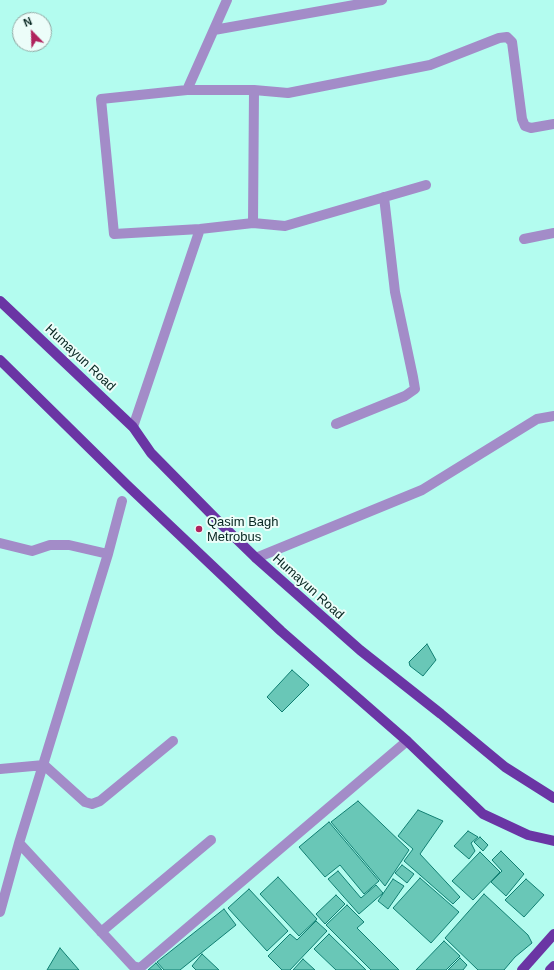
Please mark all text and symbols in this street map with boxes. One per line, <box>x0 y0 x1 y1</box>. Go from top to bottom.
north arrow <box>12 12 52 52</box>
text: N <box>22 15 34 29</box>
street label: Humayun Road <box>42 321 118 395</box>
place label: Qasim Bagh Metrobus <box>207 514 279 545</box>
marker: Qasim Bagh Metrobus <box>194 524 204 534</box>
street label: Humayun Road <box>269 551 347 623</box>

